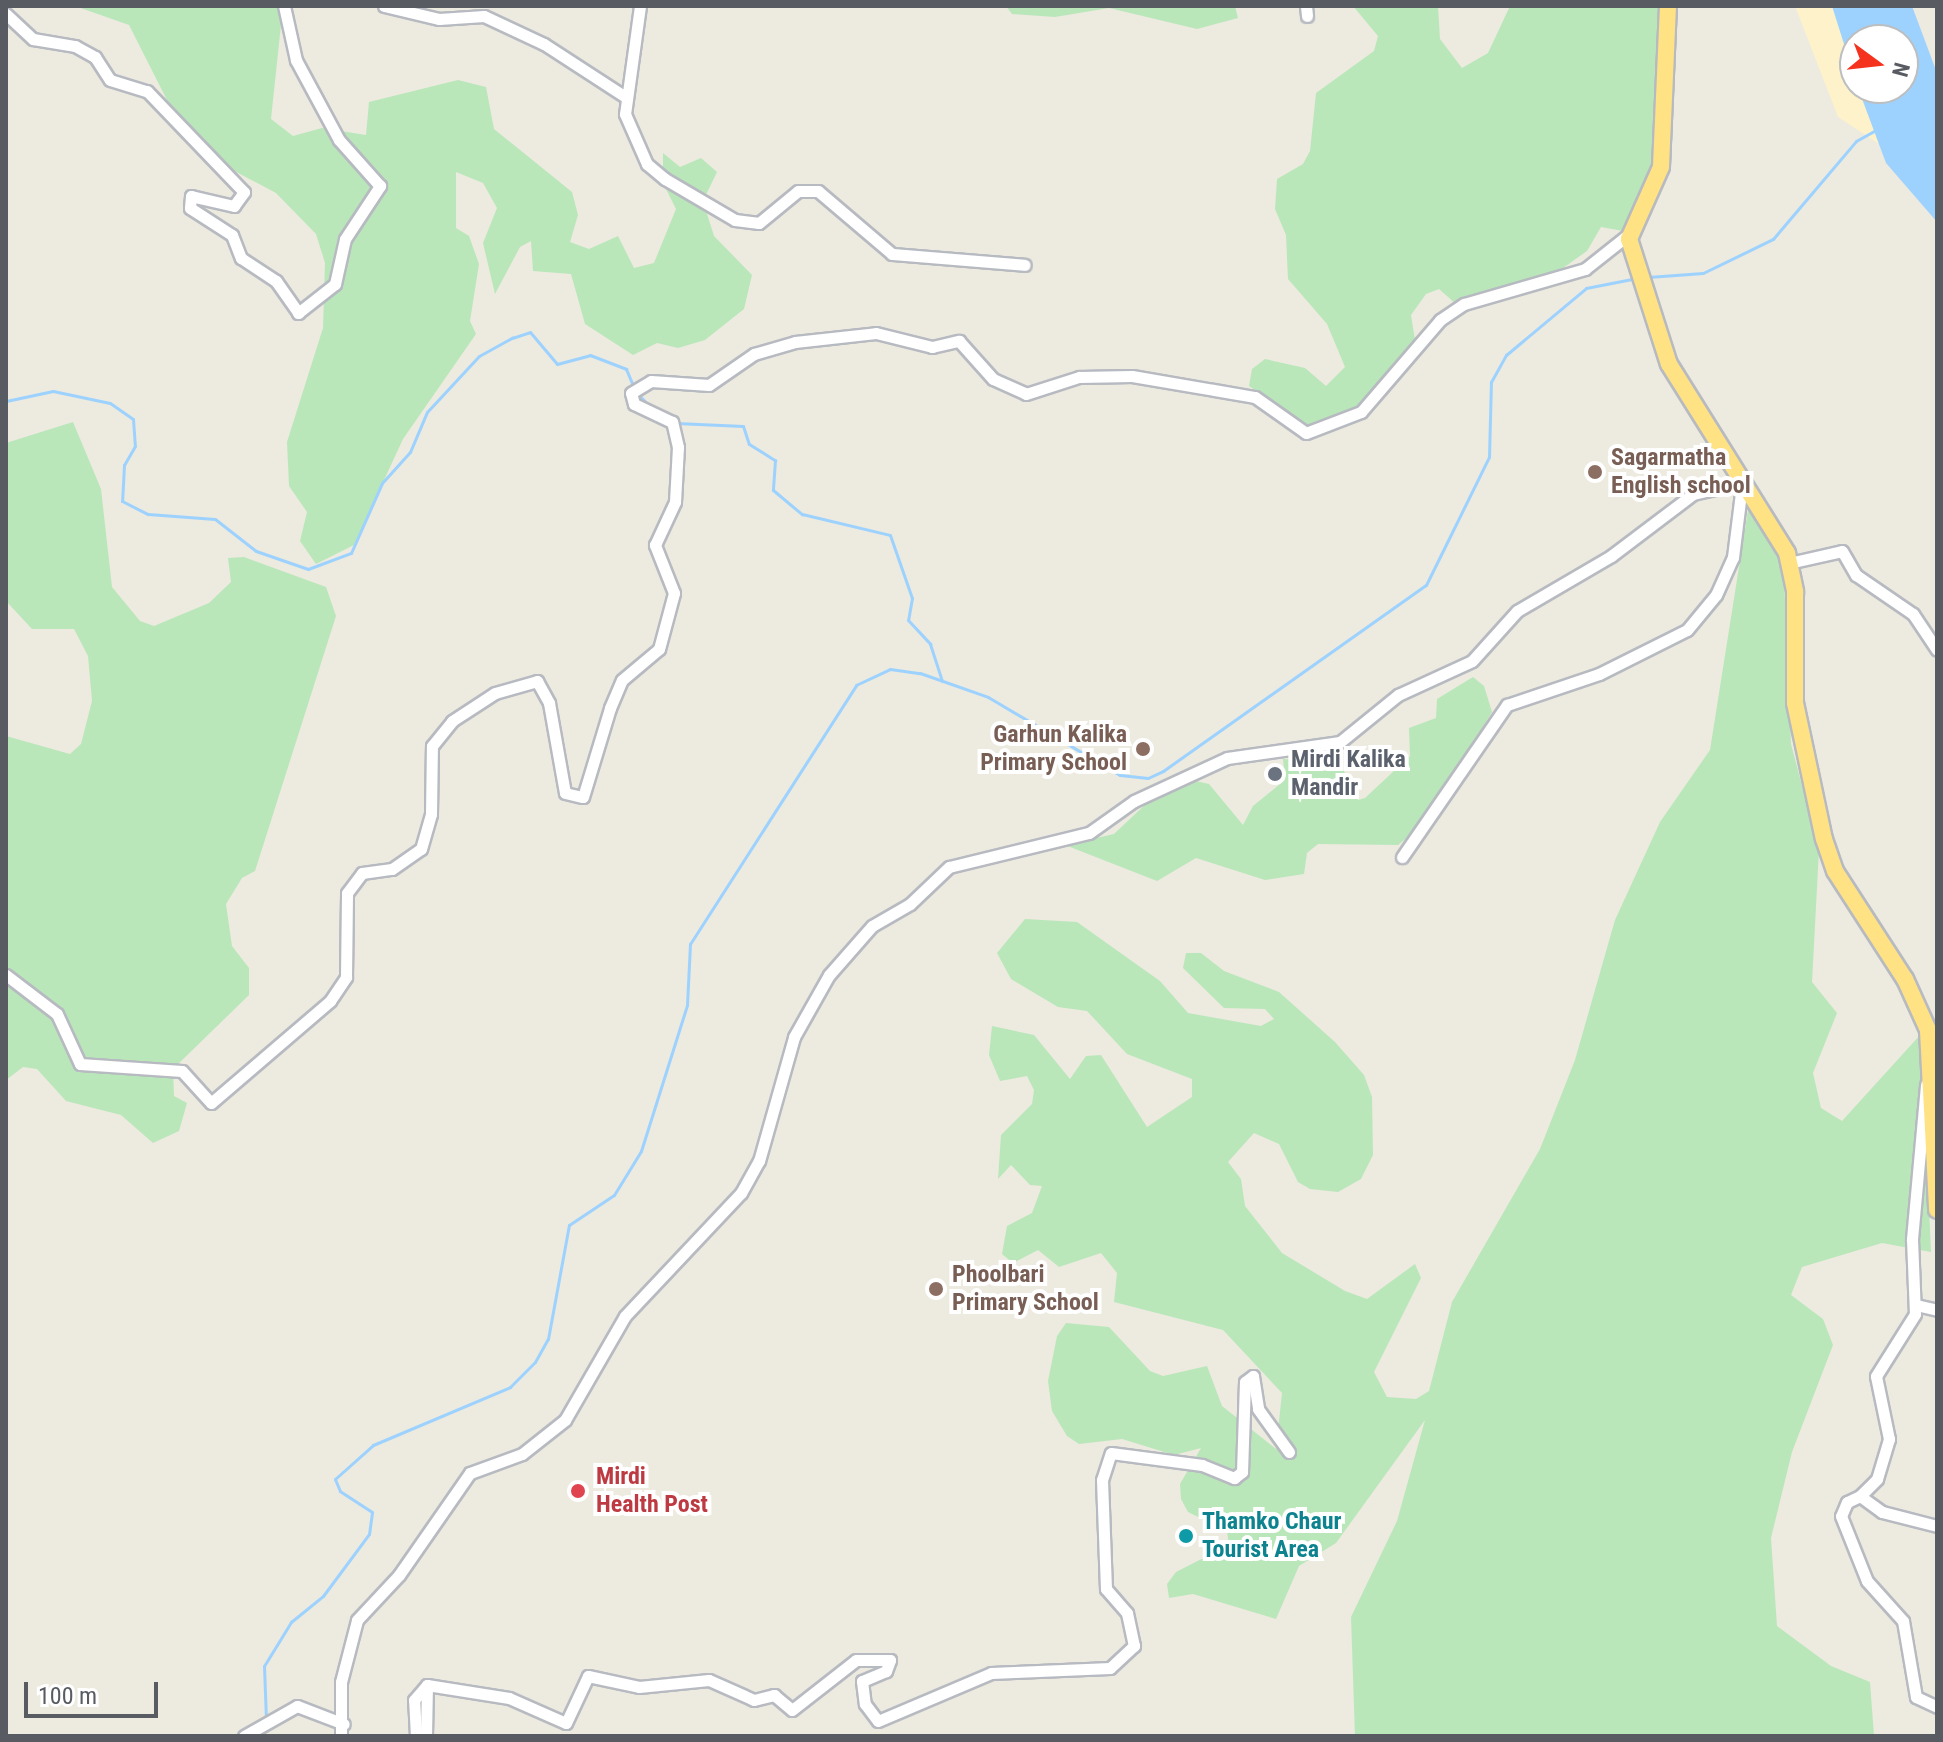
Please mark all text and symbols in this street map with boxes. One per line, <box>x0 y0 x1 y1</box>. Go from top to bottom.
north arrow <box>1839 24 1919 104</box>
text: N <box>1887 60 1915 80</box>
place label: Sagarmatha English school <box>1611 444 1751 500</box>
marker: Sagarmatha English school <box>1586 463 1604 481</box>
place label: Garhun Kalika Primary School <box>980 721 1127 777</box>
marker: Garhun Kalika Primary School <box>1134 740 1152 758</box>
place label: Mirdi Kalika Mandir <box>1291 746 1406 802</box>
marker: Mirdi Kalika Mandir <box>1266 765 1284 783</box>
place label: Phoolbari Primary School <box>952 1261 1099 1317</box>
marker: Phoolbari Primary School <box>927 1280 945 1298</box>
place label: Mirdi Health Post <box>596 1463 708 1519</box>
marker: Mirdi Health Post <box>567 1480 589 1502</box>
place label: Thamko Chaur Tourist Area <box>1202 1508 1341 1564</box>
marker: Thamko Chaur Tourist Area <box>1177 1527 1195 1545</box>
scale bar <box>28 1666 162 1716</box>
text: 100 m <box>38 1682 97 1710</box>

